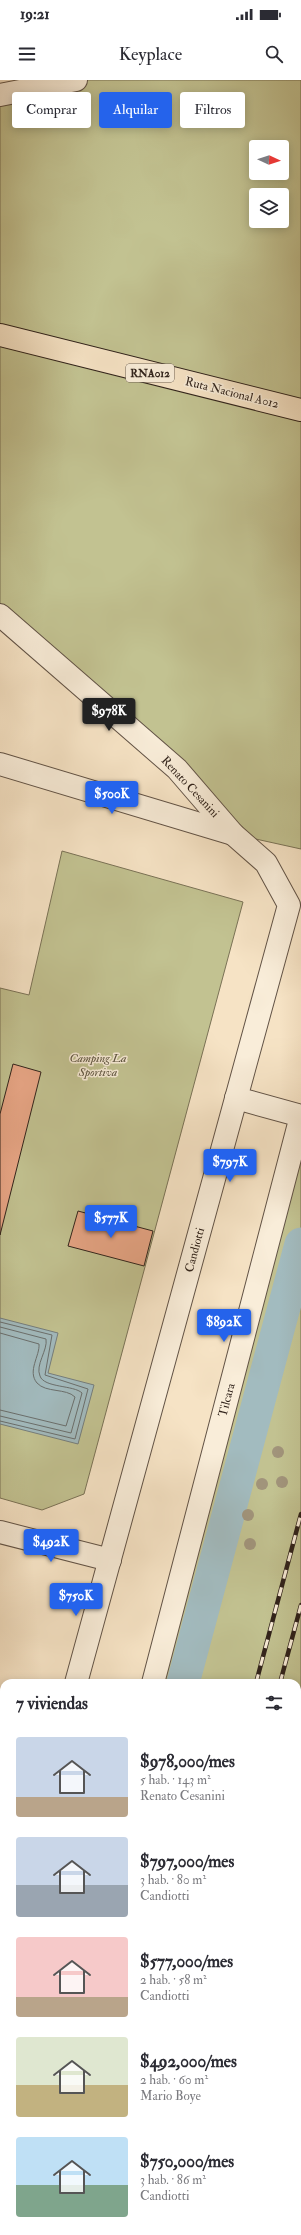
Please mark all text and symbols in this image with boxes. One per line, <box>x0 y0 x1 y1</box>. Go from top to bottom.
text: 19:21 <box>20 5 50 24</box>
icon: menu <box>16 43 38 65</box>
text: Keyplace <box>119 43 182 66</box>
icon: search <box>263 43 285 65</box>
chip: Comprar <box>12 92 91 128</box>
chip: Alquilar <box>99 92 172 128</box>
chip: Filtros <box>180 92 245 128</box>
north arrow <box>249 140 289 180</box>
map controls <box>249 140 289 228</box>
button: layers <box>249 188 289 228</box>
road number: RNA012 <box>126 364 174 382</box>
street label: Ruta Nacional A012 <box>184 374 280 412</box>
pin: $978K <box>81 698 137 732</box>
text: $978K <box>91 703 127 719</box>
street label: Renato Cesanini <box>158 753 222 821</box>
pin: $500K <box>84 781 140 815</box>
text: $500K <box>94 786 130 802</box>
park label: Camping La Sportiva <box>69 1051 127 1080</box>
pin: $797K <box>202 1149 258 1183</box>
text: $797K <box>212 1154 248 1170</box>
pin: $577K <box>83 1205 139 1239</box>
text: $577K <box>94 1210 128 1226</box>
street label: Candiotti <box>182 1226 208 1274</box>
pin: $892K <box>196 1309 252 1343</box>
text: $892K <box>206 1314 242 1330</box>
street label: Tilcara <box>215 1381 239 1418</box>
pin: $492K <box>23 1529 79 1563</box>
text: $492K <box>33 1534 69 1550</box>
pin: $750K <box>48 1583 104 1617</box>
text: $750K <box>59 1588 93 1604</box>
icon: filters <box>263 1692 285 1714</box>
text: 7 viviendas <box>16 1693 88 1714</box>
text: $978,000/mes <box>140 1751 235 1772</box>
icon: home <box>48 1753 96 1801</box>
text: 5 hab. · 143 m² <box>140 1772 211 1788</box>
text: Renato Cesanini <box>140 1788 225 1804</box>
text: $797,000/mes <box>140 1851 234 1872</box>
icon: home <box>48 1853 96 1901</box>
text: 3 hab. · 80 m² <box>140 1872 206 1888</box>
text: Candiotti <box>140 1888 189 1904</box>
text: $577,000/mes <box>140 1951 233 1972</box>
icon: home <box>48 1953 96 2001</box>
text: 2 hab. · 58 m² <box>140 1972 207 1988</box>
text: Candiotti <box>140 1988 189 2004</box>
text: $492,000/mes <box>140 2051 237 2072</box>
icon: home <box>48 2053 96 2101</box>
text: 2 hab. · 60 m² <box>140 2072 208 2088</box>
text: Mario Boye <box>140 2088 201 2104</box>
text: $750,000/mes <box>140 2151 234 2172</box>
icon: home <box>48 2153 96 2201</box>
text: 3 hab. · 86 m² <box>140 2172 206 2188</box>
text: Candiotti <box>140 2188 189 2204</box>

